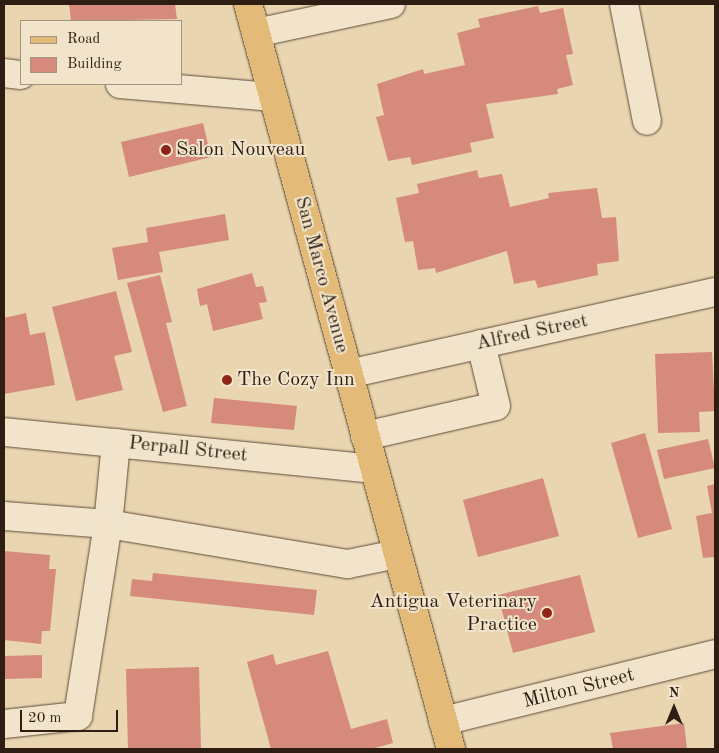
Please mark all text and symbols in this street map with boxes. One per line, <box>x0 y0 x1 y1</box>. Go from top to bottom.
legend <box>20 20 182 85</box>
text: Road <box>67 32 100 47</box>
text: Building <box>67 57 122 72</box>
place label: Salon Nouveau <box>176 138 305 162</box>
marker: Salon Nouveau <box>160 144 172 156</box>
street label: San Marco Avenue <box>289 194 353 356</box>
street label: Alfred Street <box>474 309 590 357</box>
place label: The Cozy Inn <box>237 368 355 392</box>
marker: The Cozy Inn <box>221 374 233 386</box>
street label: Perpall Street <box>127 432 249 468</box>
place label: Antigua Veterinary Practice <box>370 590 537 637</box>
marker: Antigua Veterinary Practice <box>541 607 553 619</box>
street label: Milton Street <box>521 664 637 714</box>
north arrow <box>649 683 699 733</box>
text: N <box>669 686 679 700</box>
scale bar <box>22 700 120 732</box>
text: 20 m <box>28 711 62 726</box>

